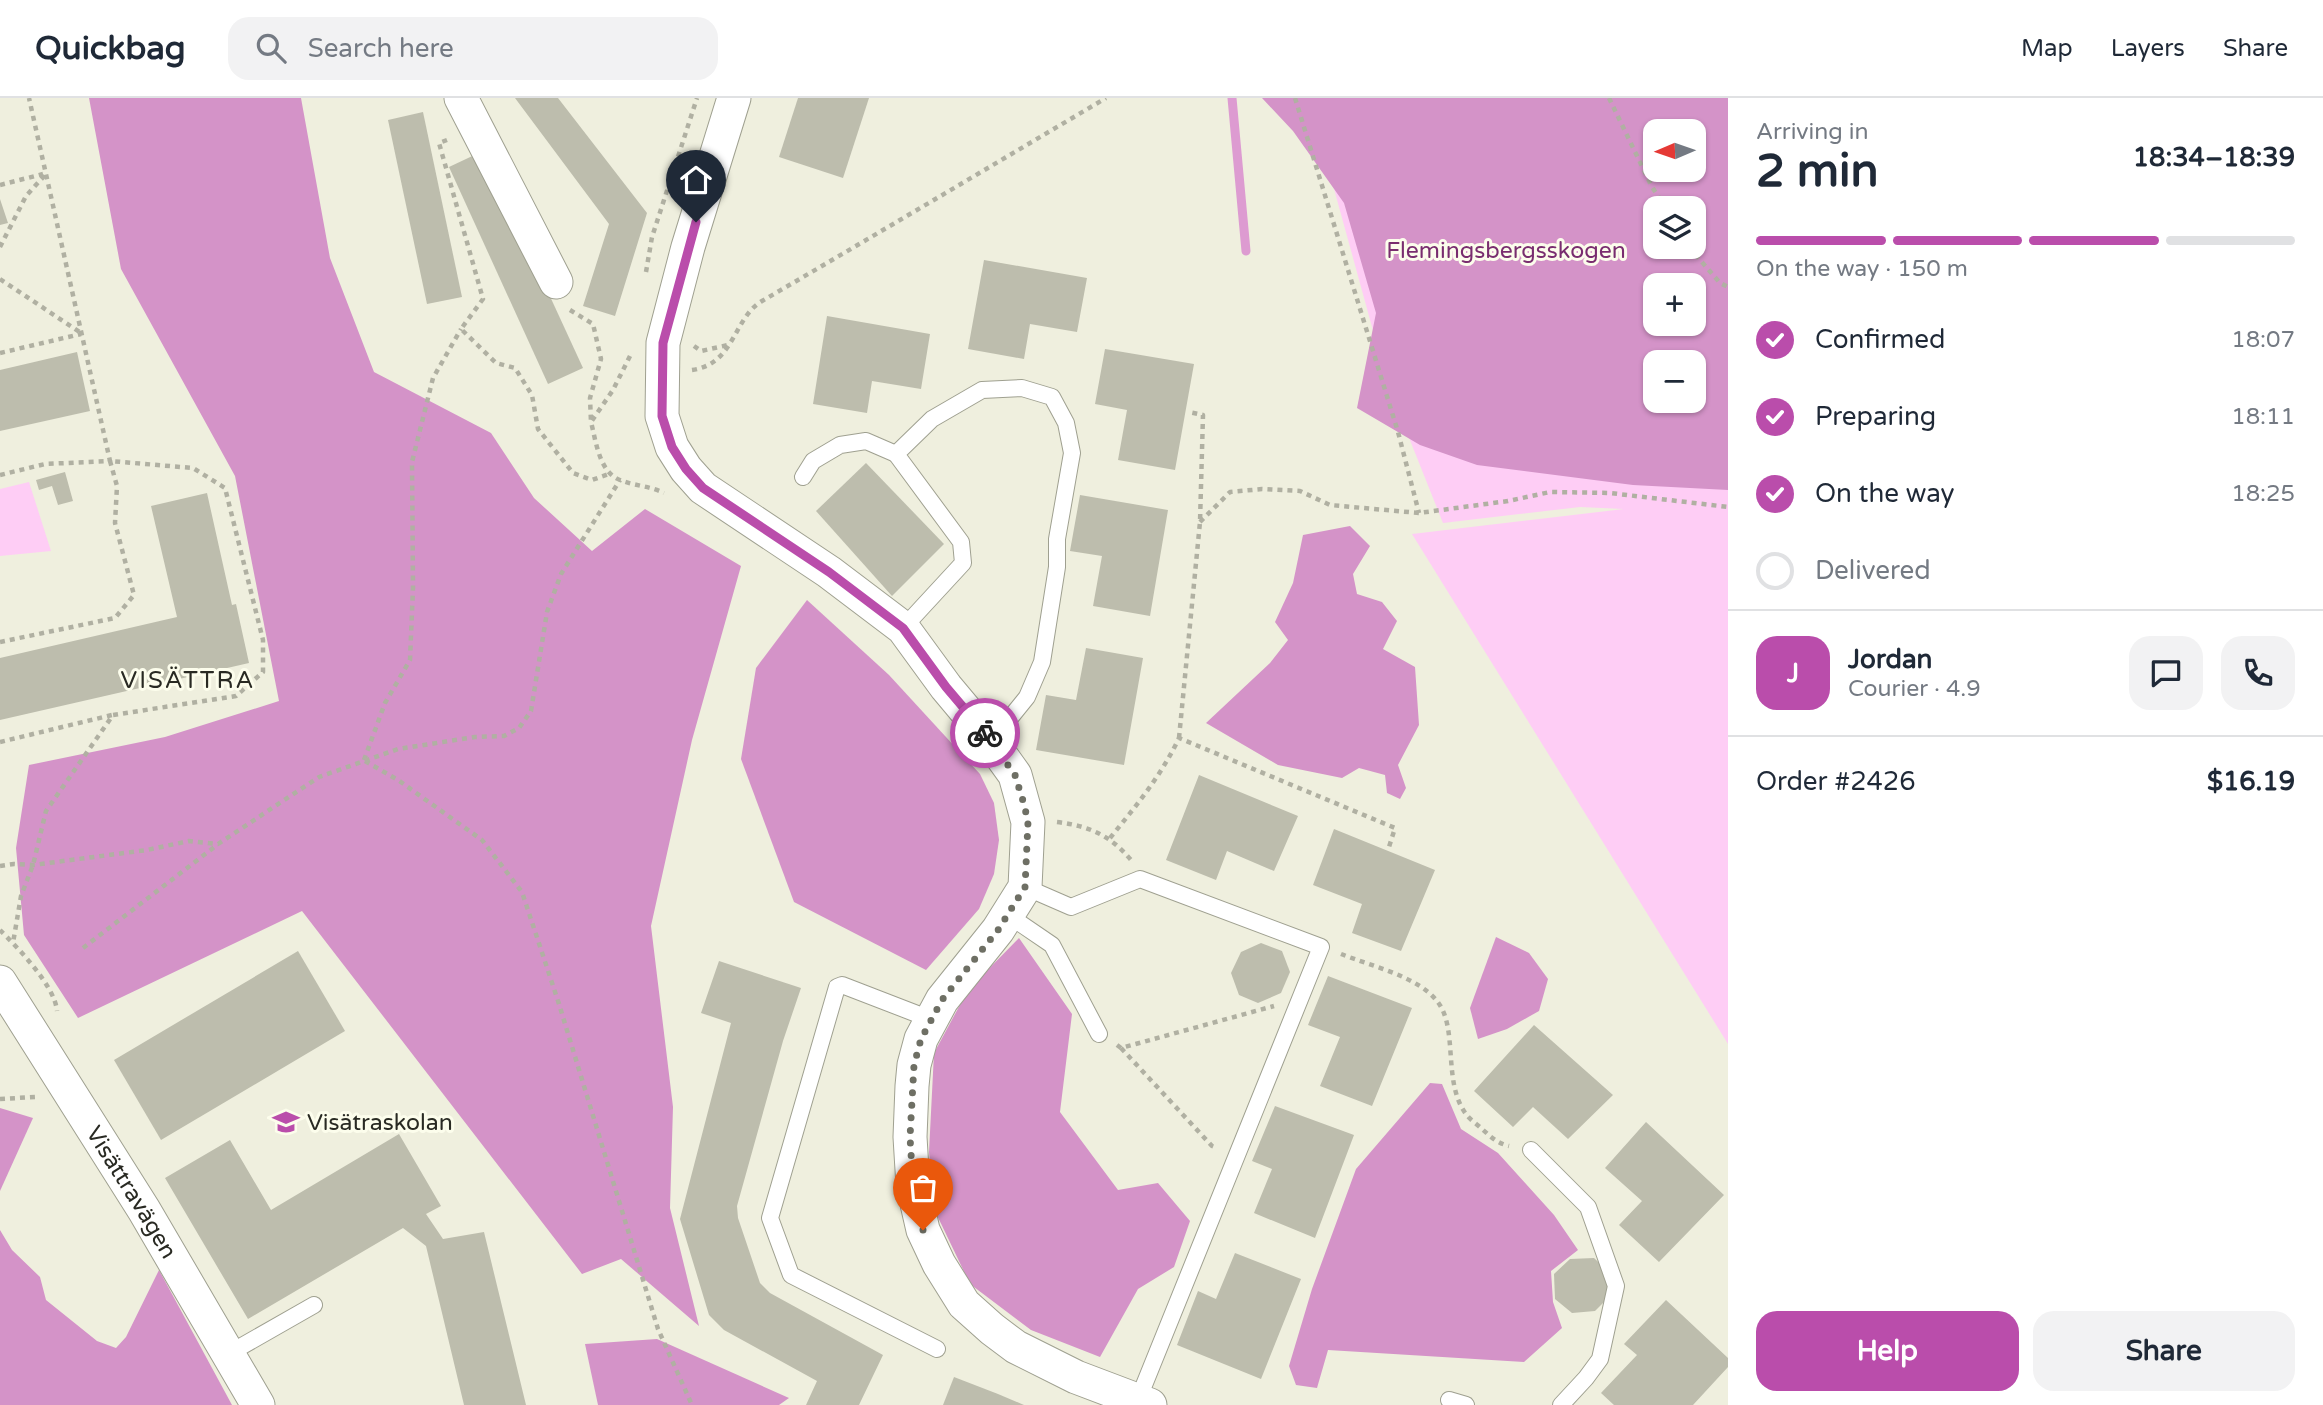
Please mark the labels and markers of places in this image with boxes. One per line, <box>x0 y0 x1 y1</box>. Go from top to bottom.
pin <box>666 150 726 222</box>
school or university icon: Visätraskolan <box>271 1107 301 1137</box>
place label: Visätraskolan <box>307 1109 453 1137</box>
pin <box>893 1158 953 1230</box>

